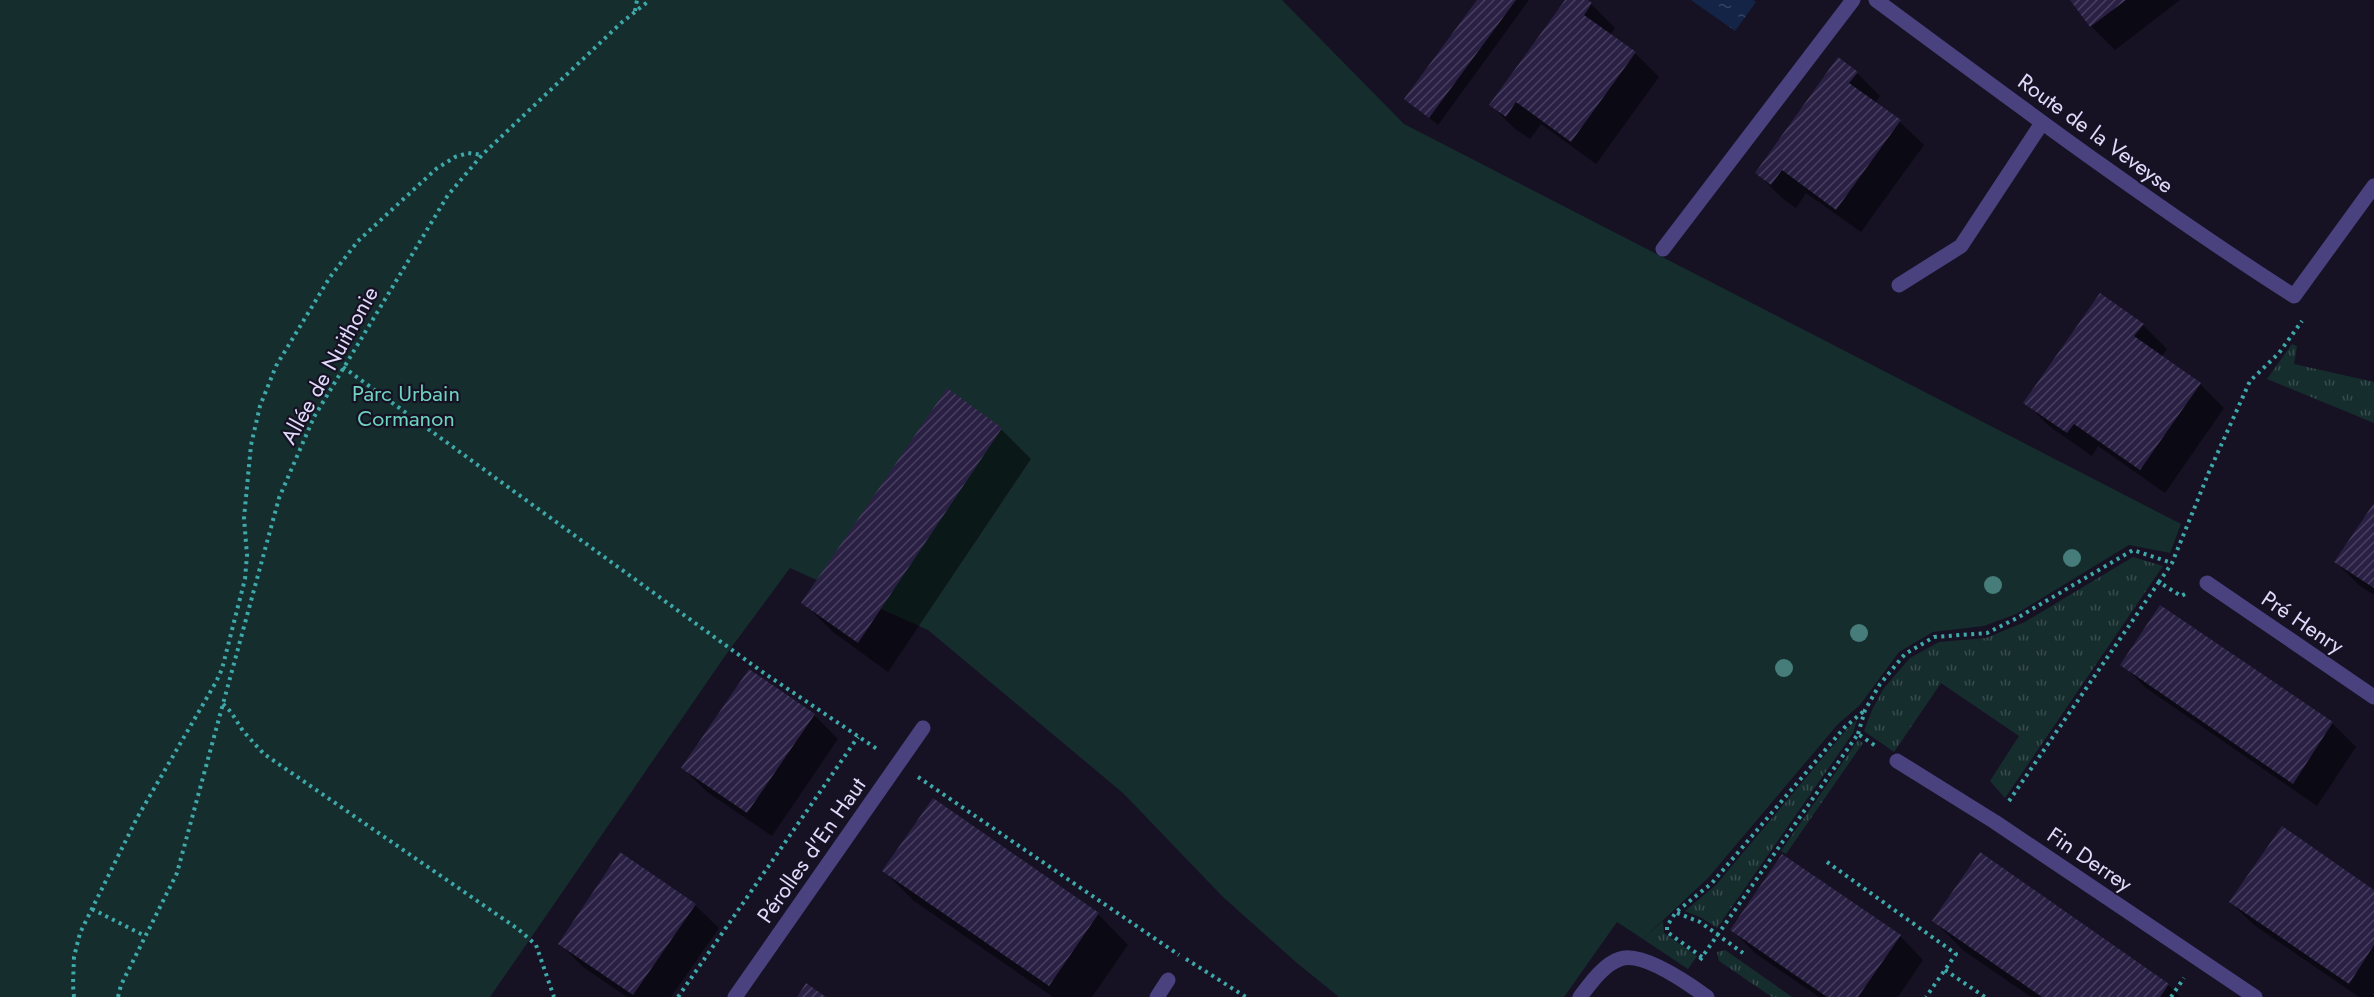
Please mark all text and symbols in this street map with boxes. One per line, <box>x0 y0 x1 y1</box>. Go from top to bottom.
street label: Route de la Veveyse <box>2011 65 2181 201</box>
street label: Allée de Nuithonie <box>272 280 386 450</box>
park label: Parc Urbain Cormanon <box>352 377 460 434</box>
street label: Pré Henry <box>2255 583 2351 662</box>
street label: Pérolles d'En Haut <box>749 770 874 929</box>
street label: Fin Derrey <box>2041 819 2139 899</box>

